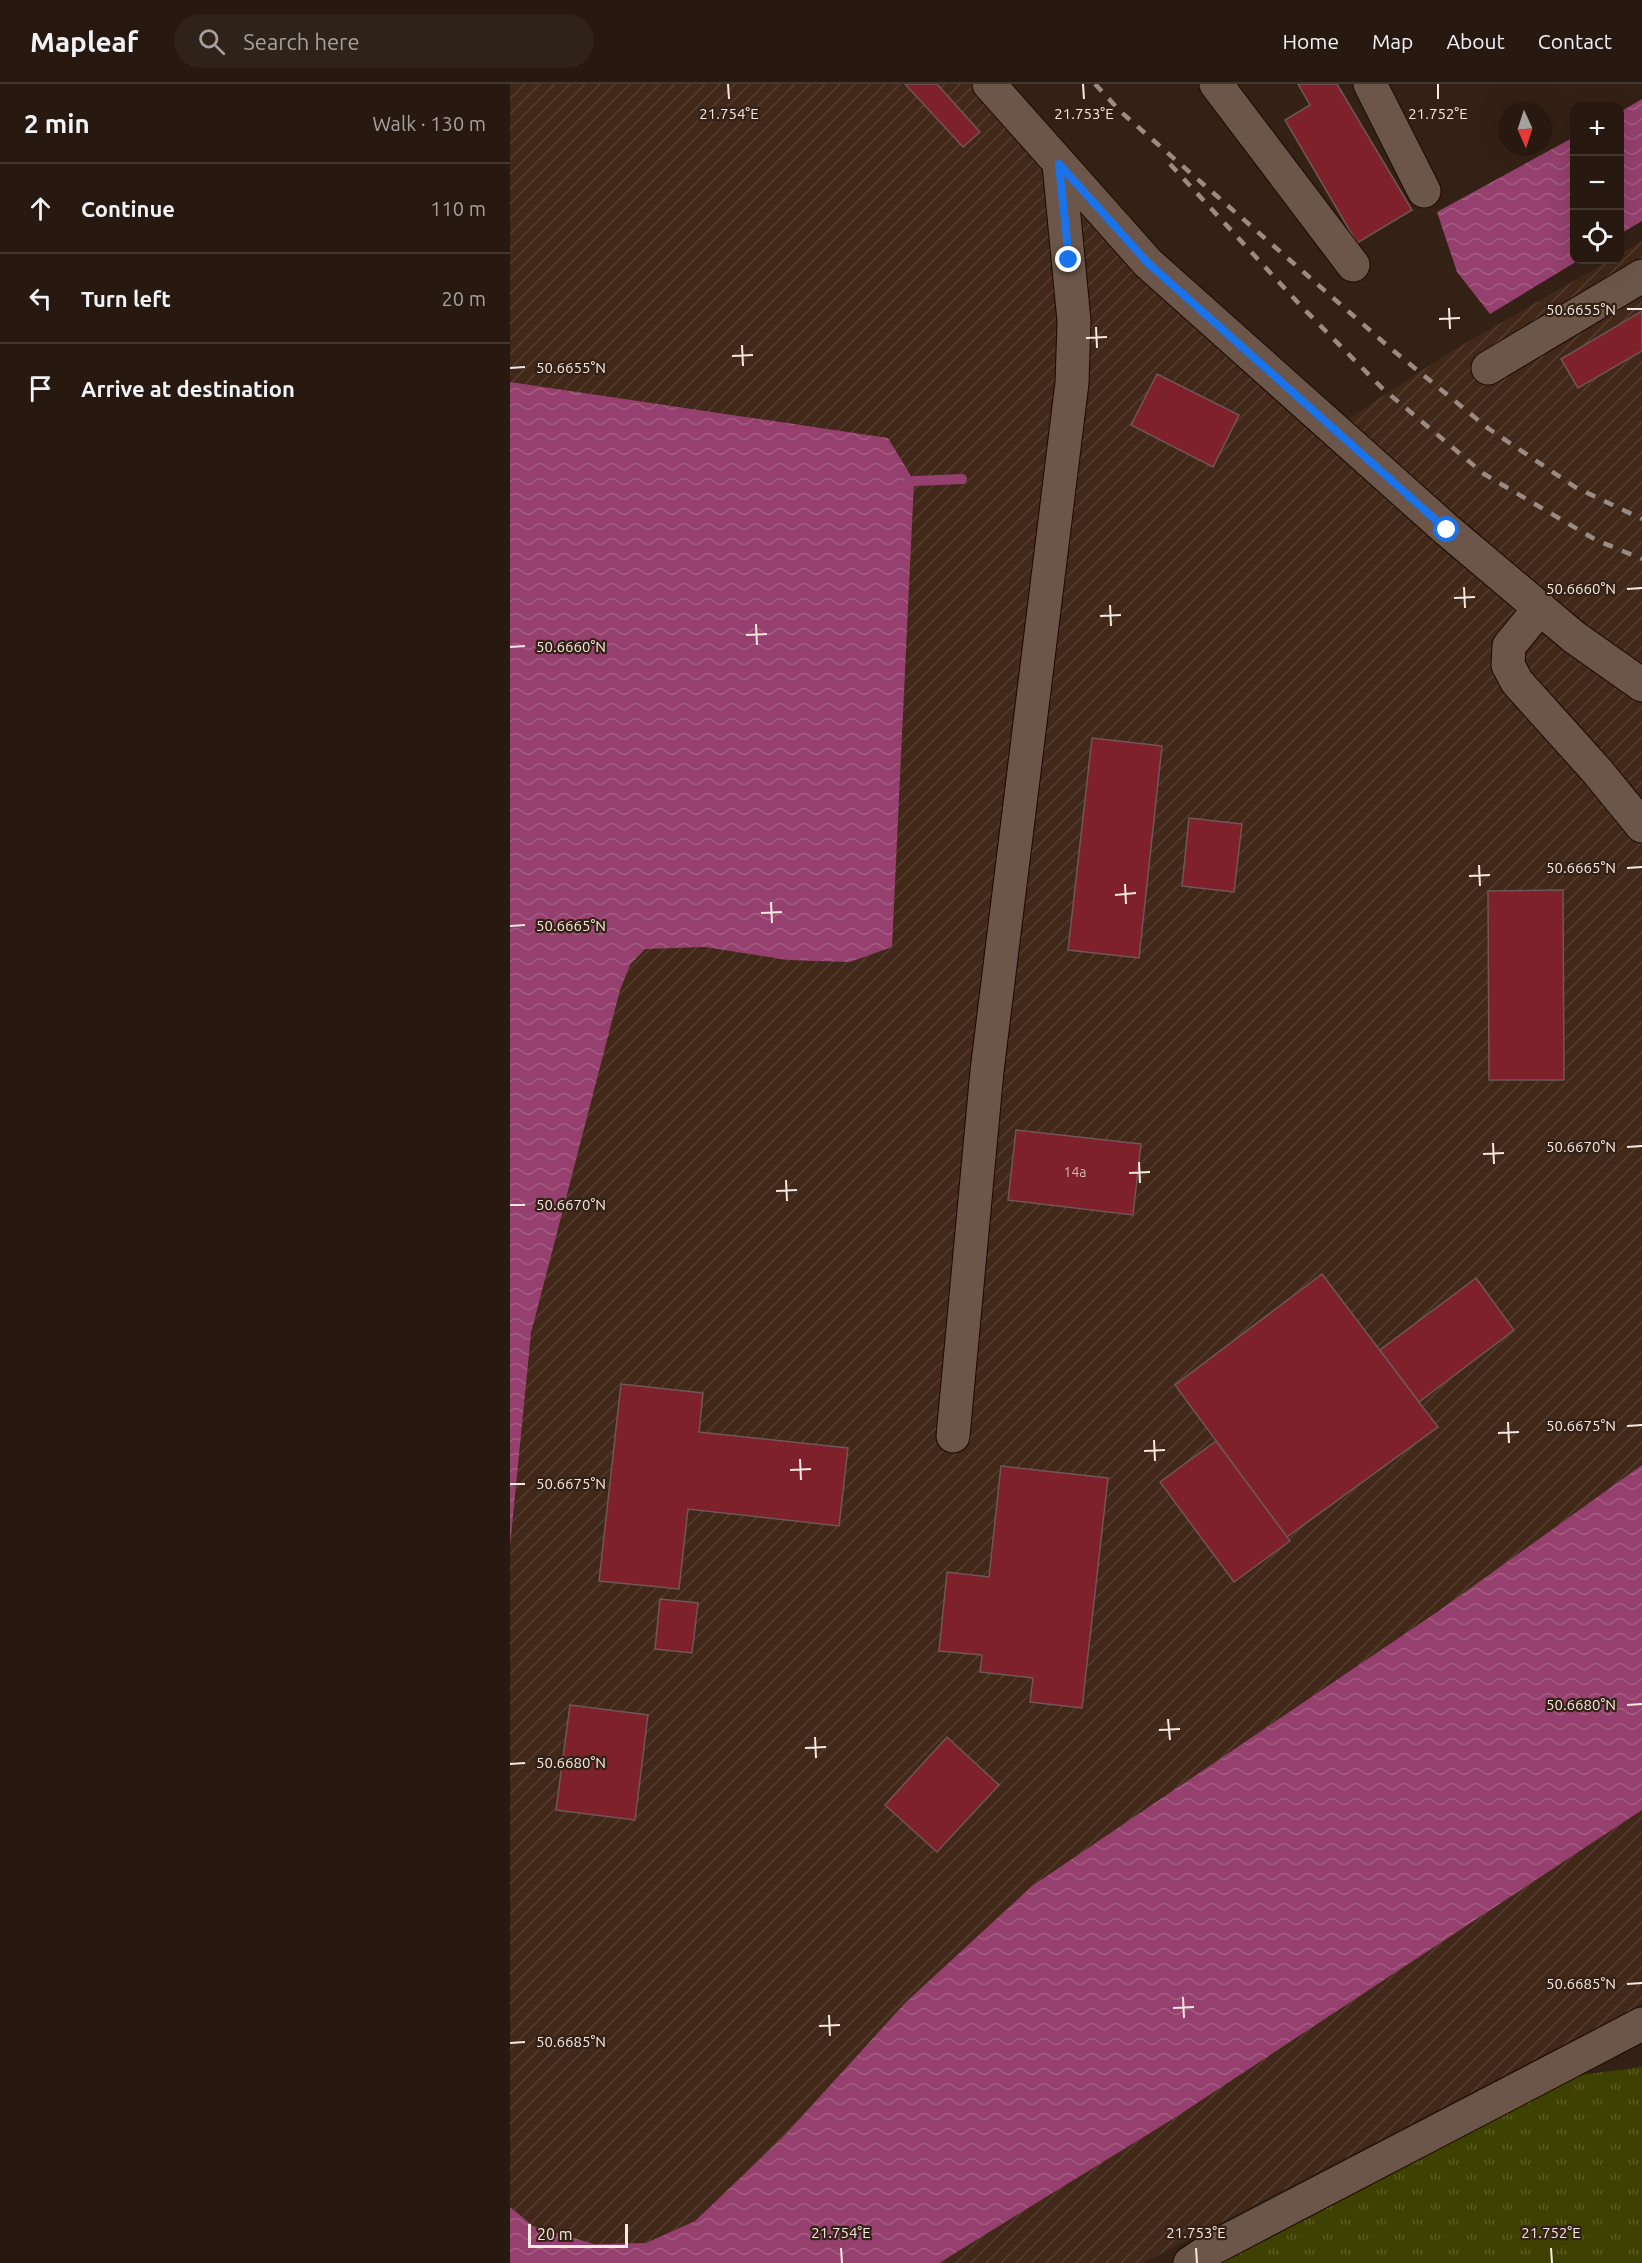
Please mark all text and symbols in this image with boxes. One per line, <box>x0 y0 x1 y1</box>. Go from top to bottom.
search box <box>174 14 594 68</box>
icon: search <box>195 25 228 58</box>
text: Mapleaf <box>30 26 138 57</box>
text: Search here <box>243 29 360 54</box>
text: Home <box>1282 29 1339 53</box>
text: Map <box>1372 29 1413 53</box>
text: About <box>1446 29 1505 53</box>
text: Contact <box>1538 29 1612 53</box>
north arrow <box>1498 102 1552 156</box>
map controls <box>1570 102 1624 264</box>
button: + <box>1570 102 1624 156</box>
text: 21.754°E <box>699 105 759 122</box>
text: 21.753°E <box>1054 105 1114 122</box>
text: 21.752°E <box>1408 105 1468 122</box>
text: 2 min <box>24 109 90 138</box>
text: Walk · 130 m <box>373 112 486 135</box>
button: − <box>1570 156 1624 210</box>
icon: ahead <box>24 192 57 225</box>
text: Continue <box>81 196 175 221</box>
text: 110 m <box>430 197 486 220</box>
button: locate <box>1570 210 1624 264</box>
route end <box>1055 246 1081 272</box>
icon: left <box>24 282 57 315</box>
text: Turn left <box>81 286 171 311</box>
text: 20 m <box>442 287 486 310</box>
text: 50.6655°N <box>1546 301 1616 318</box>
text: 50.6655°N <box>536 359 606 376</box>
icon: arrive <box>24 372 57 405</box>
text: Arrive at destination <box>81 376 295 401</box>
route start <box>1433 516 1459 542</box>
text: 50.6660°N <box>1546 580 1616 597</box>
text: 50.6660°N <box>536 638 606 655</box>
text: 50.6665°N <box>1546 859 1616 876</box>
text: 50.6665°N <box>536 917 606 934</box>
text: 50.6670°N <box>1546 1138 1616 1155</box>
house number: 14a <box>1064 1164 1087 1180</box>
text: 50.6670°N <box>536 1196 606 1213</box>
text: 50.6675°N <box>1546 1417 1616 1434</box>
text: 50.6675°N <box>536 1475 606 1492</box>
text: 50.6680°N <box>1546 1696 1616 1713</box>
text: 50.6680°N <box>536 1754 606 1771</box>
text: 50.6685°N <box>1546 1975 1616 1992</box>
text: 50.6685°N <box>536 2033 606 2050</box>
scale bar <box>528 2221 628 2248</box>
text: 21.754°E <box>811 2224 871 2241</box>
text: 21.753°E <box>1166 2224 1226 2241</box>
text: 21.752°E <box>1521 2224 1581 2241</box>
text: 20 m <box>537 2225 573 2243</box>

